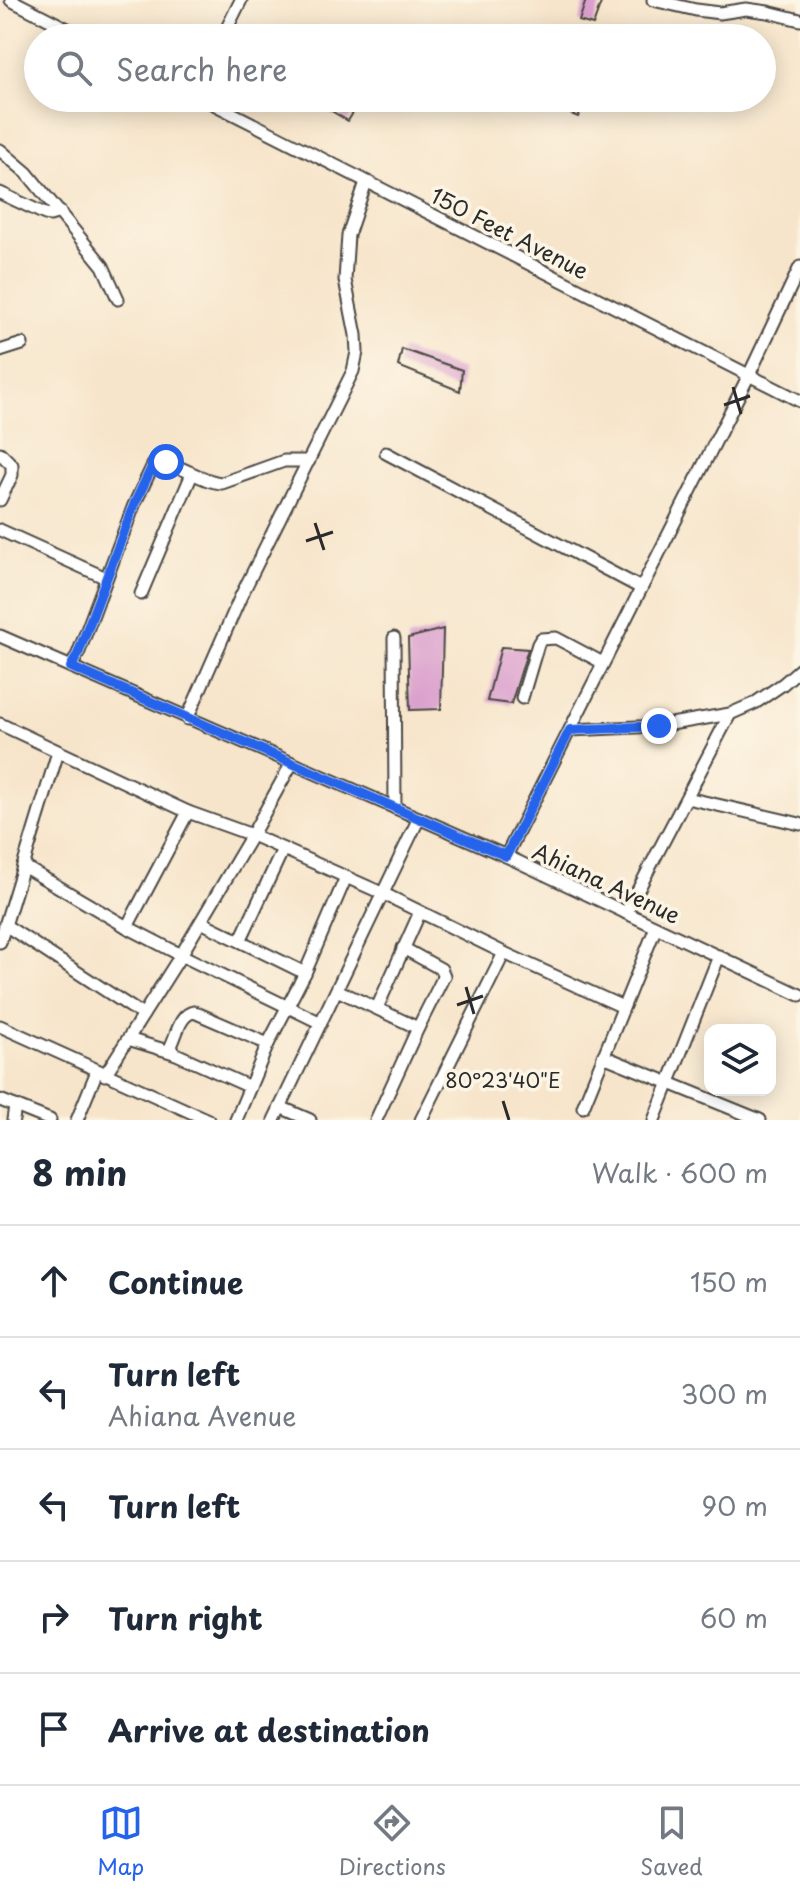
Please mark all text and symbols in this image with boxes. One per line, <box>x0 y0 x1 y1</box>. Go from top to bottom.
search box <box>24 24 776 112</box>
icon: search <box>52 46 96 90</box>
text: Search here <box>116 46 288 91</box>
street label: 150 Feet Avenue <box>425 178 595 286</box>
route start <box>148 444 184 480</box>
route end <box>641 708 677 744</box>
street label: Ahiana Avenue <box>528 833 686 931</box>
map controls <box>704 1024 776 1096</box>
button: layers <box>704 1024 776 1096</box>
text: 80°23'40"E <box>445 1065 561 1095</box>
text: 8 min <box>32 1146 127 1198</box>
text: Walk · 600 m <box>592 1153 768 1192</box>
icon: ahead <box>32 1259 76 1303</box>
text: Continue <box>108 1259 243 1304</box>
text: 150 m <box>690 1262 768 1301</box>
text: Turn left <box>108 1351 240 1396</box>
icon: left <box>32 1371 76 1415</box>
text: 300 m <box>681 1374 768 1413</box>
text: Ahiana Avenue <box>108 1396 296 1435</box>
icon: left <box>32 1483 76 1527</box>
text: Turn left <box>108 1483 240 1528</box>
text: 90 m <box>701 1486 768 1525</box>
icon: right <box>32 1595 76 1639</box>
text: Turn right <box>108 1595 263 1640</box>
text: 60 m <box>700 1598 768 1637</box>
icon: arrive <box>32 1707 76 1751</box>
text: Arrive at destination <box>108 1707 430 1752</box>
tab: Map <box>97 1801 144 1882</box>
tab: Directions <box>339 1801 446 1882</box>
tab: Saved <box>640 1801 703 1882</box>

